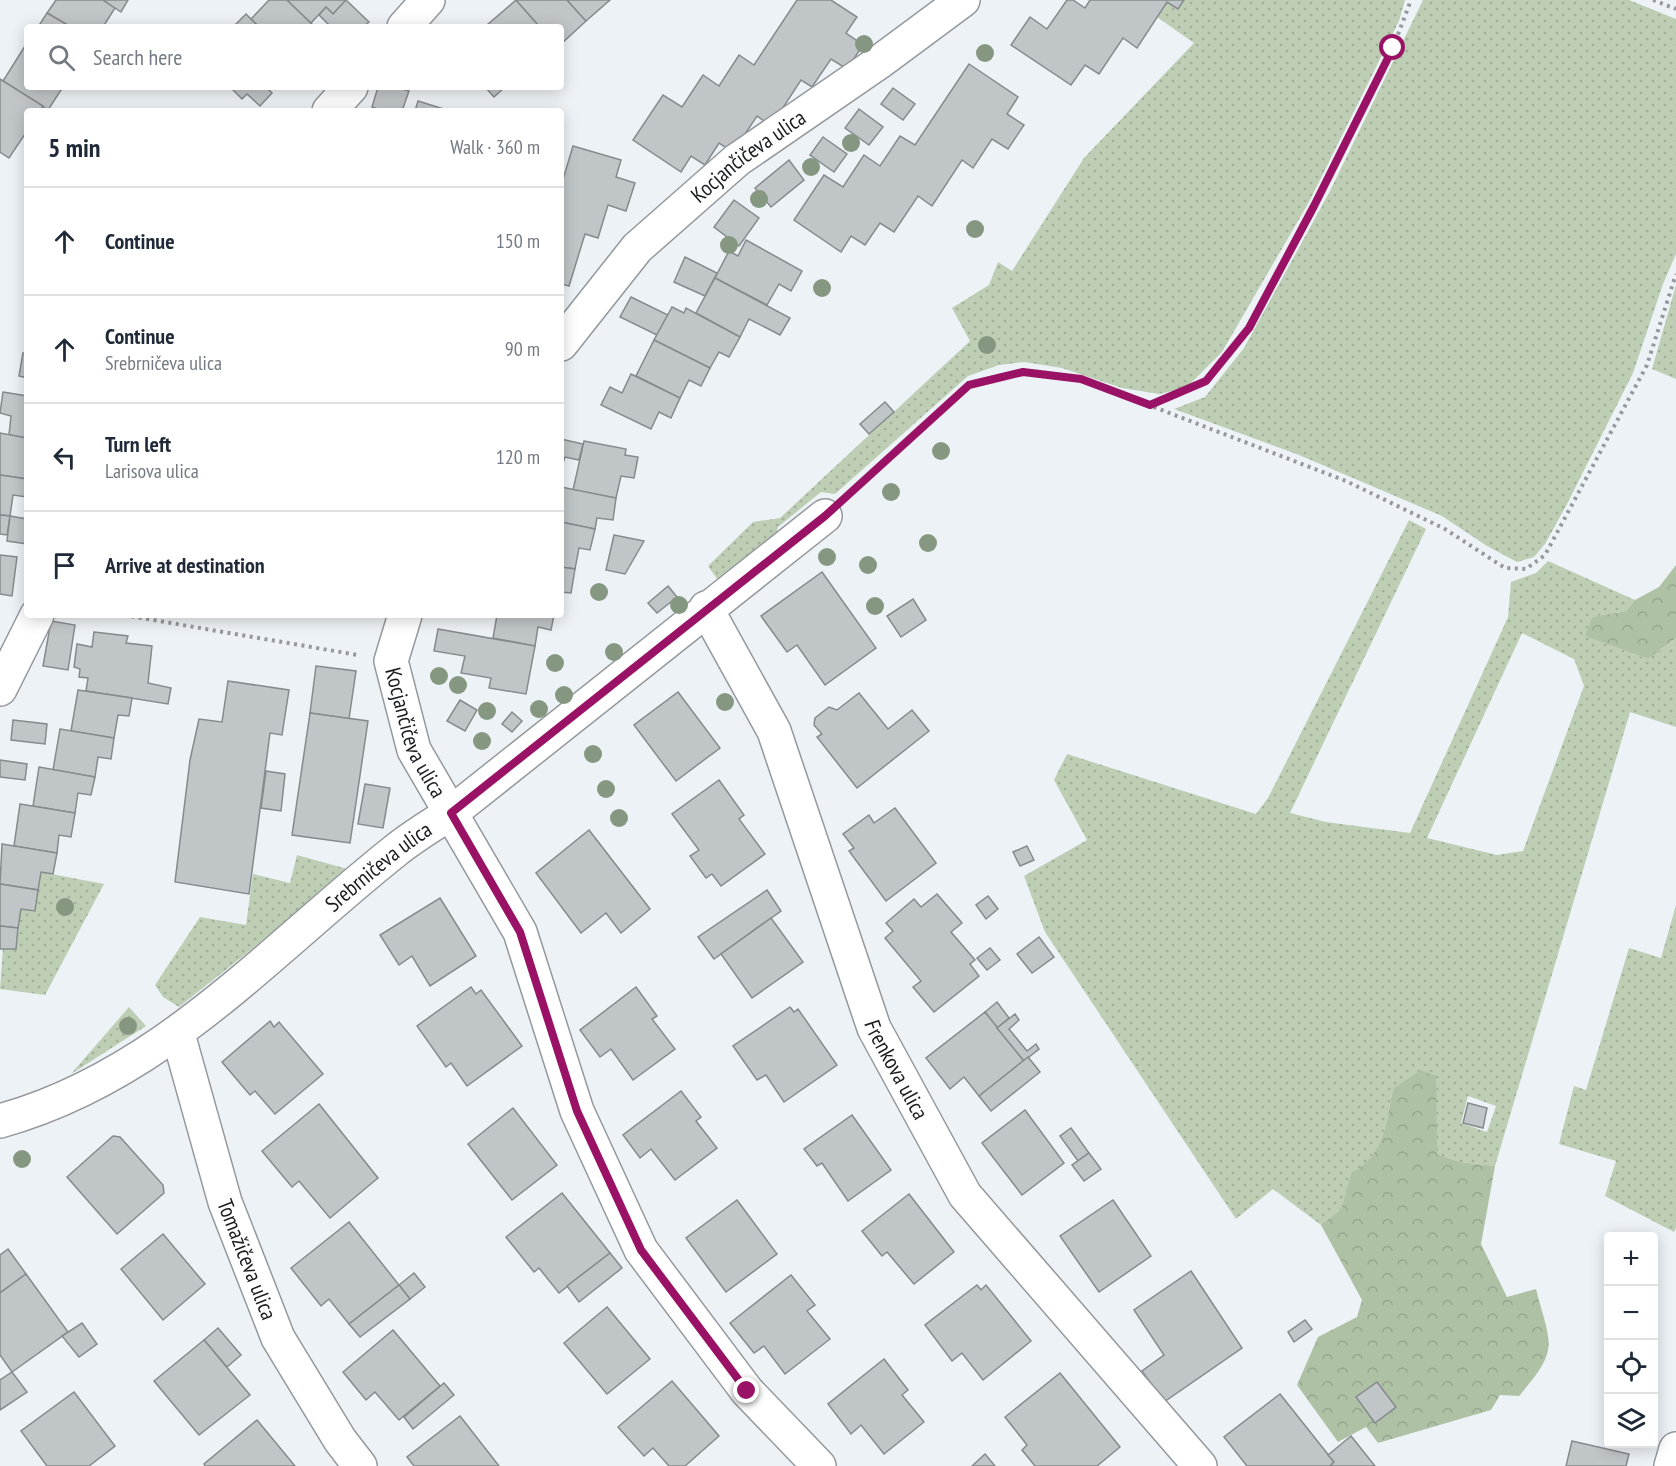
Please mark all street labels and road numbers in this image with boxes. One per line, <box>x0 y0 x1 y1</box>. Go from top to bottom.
street label: Kocjančičeva ulica <box>685 103 811 208</box>
street label: Kocjančičeva ulica <box>379 664 453 803</box>
street label: Srebrničeva ulica <box>319 815 437 917</box>
street label: Frenkova ulica <box>858 1016 935 1124</box>
street label: Tomažičeva ulica <box>211 1195 284 1324</box>

